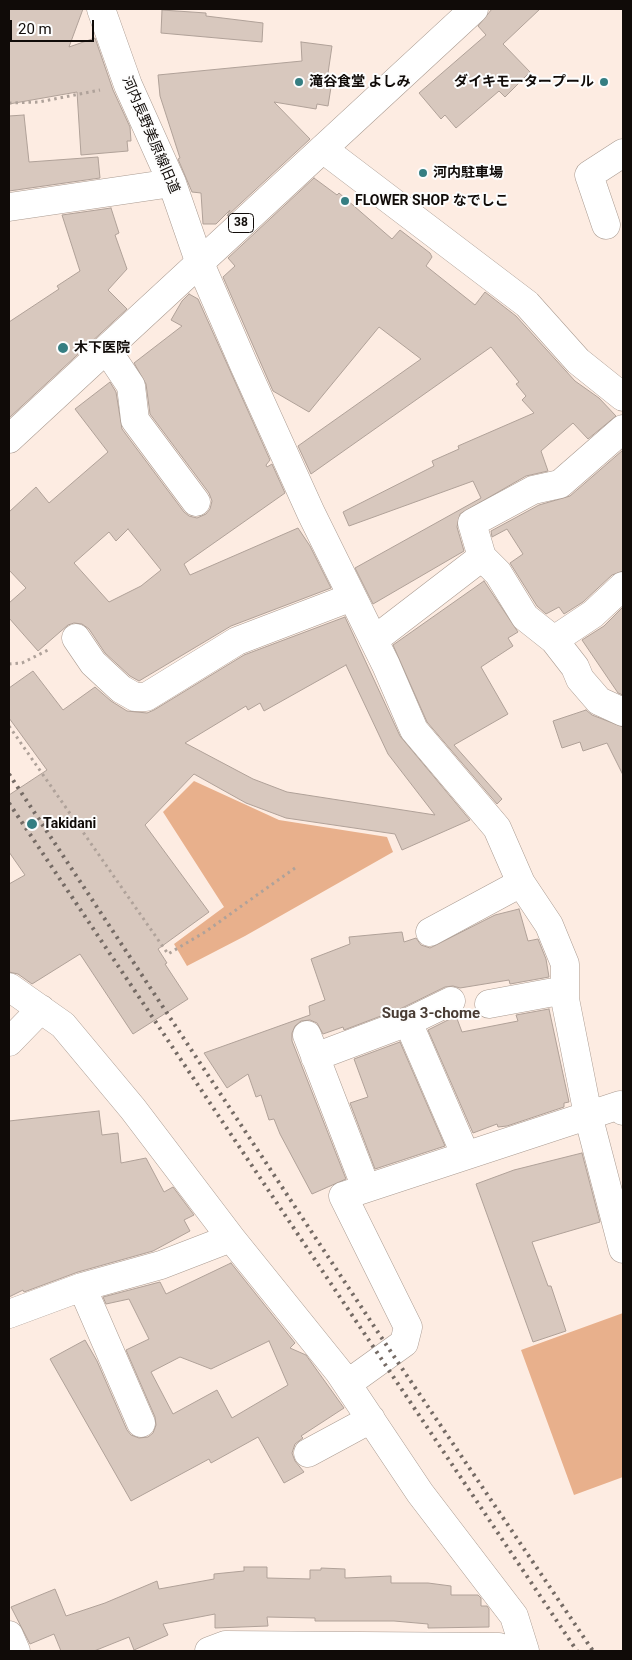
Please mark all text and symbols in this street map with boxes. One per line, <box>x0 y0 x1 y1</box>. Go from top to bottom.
scale bar <box>12 10 96 42</box>
text: 20 m <box>18 20 52 38</box>
street label: 河内長野美原線旧道 <box>118 74 182 196</box>
place label: 滝谷食堂 よしみ <box>309 74 410 90</box>
place label: ダイキモータープール <box>454 74 594 90</box>
marker: 滝谷食堂 よしみ <box>293 76 305 88</box>
marker: ダイキモータープール <box>598 76 610 88</box>
place label: 河内駐車場 <box>433 165 503 181</box>
marker: 河内駐車場 <box>417 167 429 179</box>
place label: FLOWER SHOP なでしこ <box>355 193 509 209</box>
marker: FLOWER SHOP なでしこ <box>339 195 351 207</box>
road number: 38 <box>228 214 254 232</box>
place label: 木下医院 <box>74 340 130 356</box>
marker: 木下医院 <box>56 341 70 355</box>
place label: Takidani <box>43 816 96 832</box>
marker: Takidani <box>25 817 39 831</box>
district label: Suga 3-chome <box>382 1005 480 1023</box>

